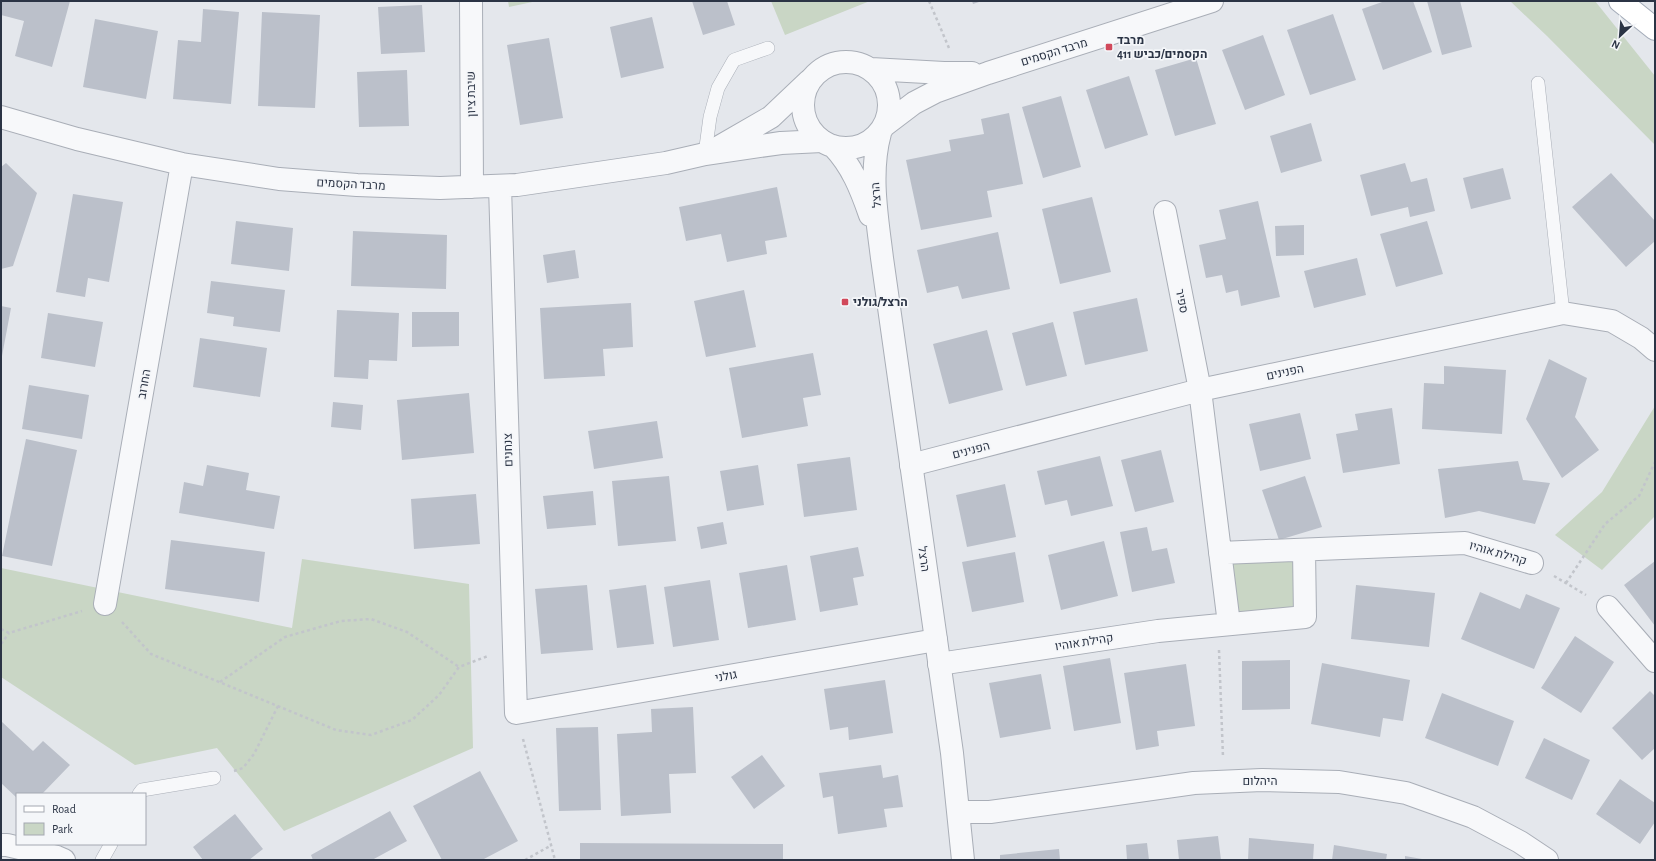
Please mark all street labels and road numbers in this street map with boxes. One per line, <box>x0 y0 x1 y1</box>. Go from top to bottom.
street label: מרבד הקסמים <box>1019 36 1089 68</box>
street label: שיבת ציון <box>465 71 477 117</box>
street label: מרבד הקסמים <box>316 176 386 192</box>
street label: הרצל <box>869 182 883 208</box>
street label: ספיר <box>1174 288 1190 314</box>
street label: הפנינים <box>1265 362 1305 382</box>
street label: החרוב <box>135 368 153 400</box>
street label: צנחנים <box>501 432 515 467</box>
street label: הפנינים <box>951 439 991 461</box>
street label: קהילת אוהיו <box>1468 539 1528 567</box>
street label: הרצל <box>916 545 932 573</box>
street label: קהילת אוהיו <box>1054 631 1114 653</box>
street label: גולני <box>714 668 738 684</box>
street label: היהלום <box>1242 775 1278 787</box>

